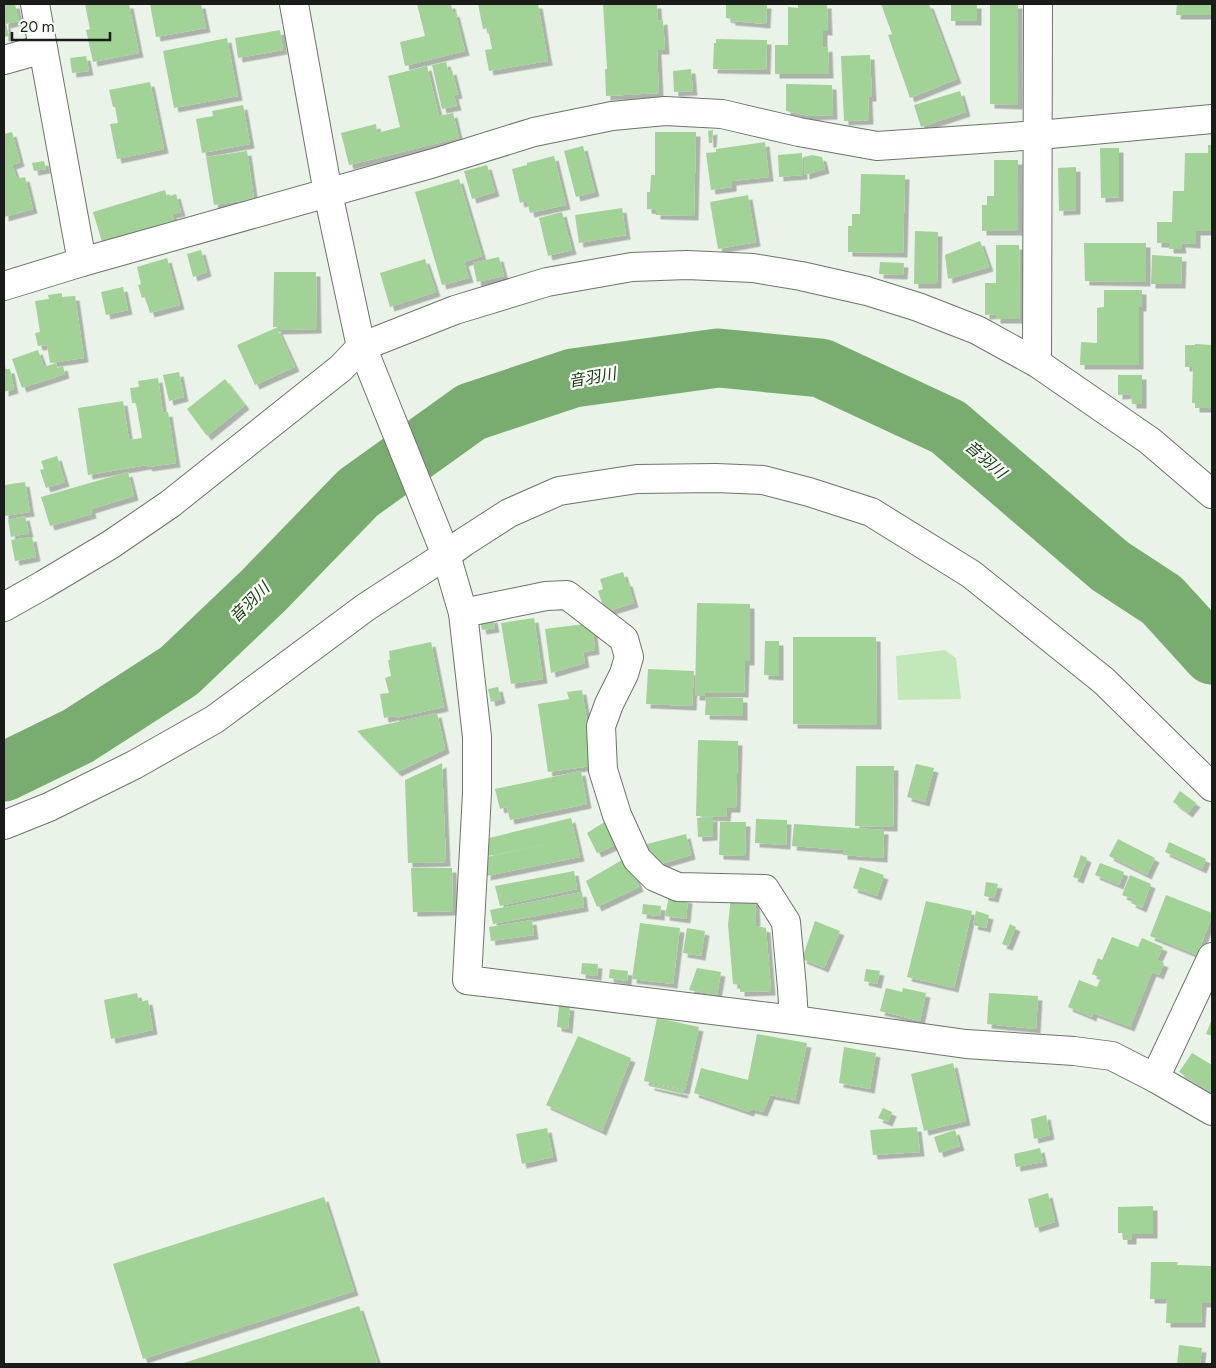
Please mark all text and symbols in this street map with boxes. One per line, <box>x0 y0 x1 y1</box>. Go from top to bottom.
scale bar <box>12 10 110 42</box>
text: 20 m <box>20 18 54 36</box>
water label: 音羽川 <box>567 364 619 391</box>
water label: 音羽川 <box>961 436 1012 484</box>
water label: 音羽川 <box>226 577 274 626</box>

